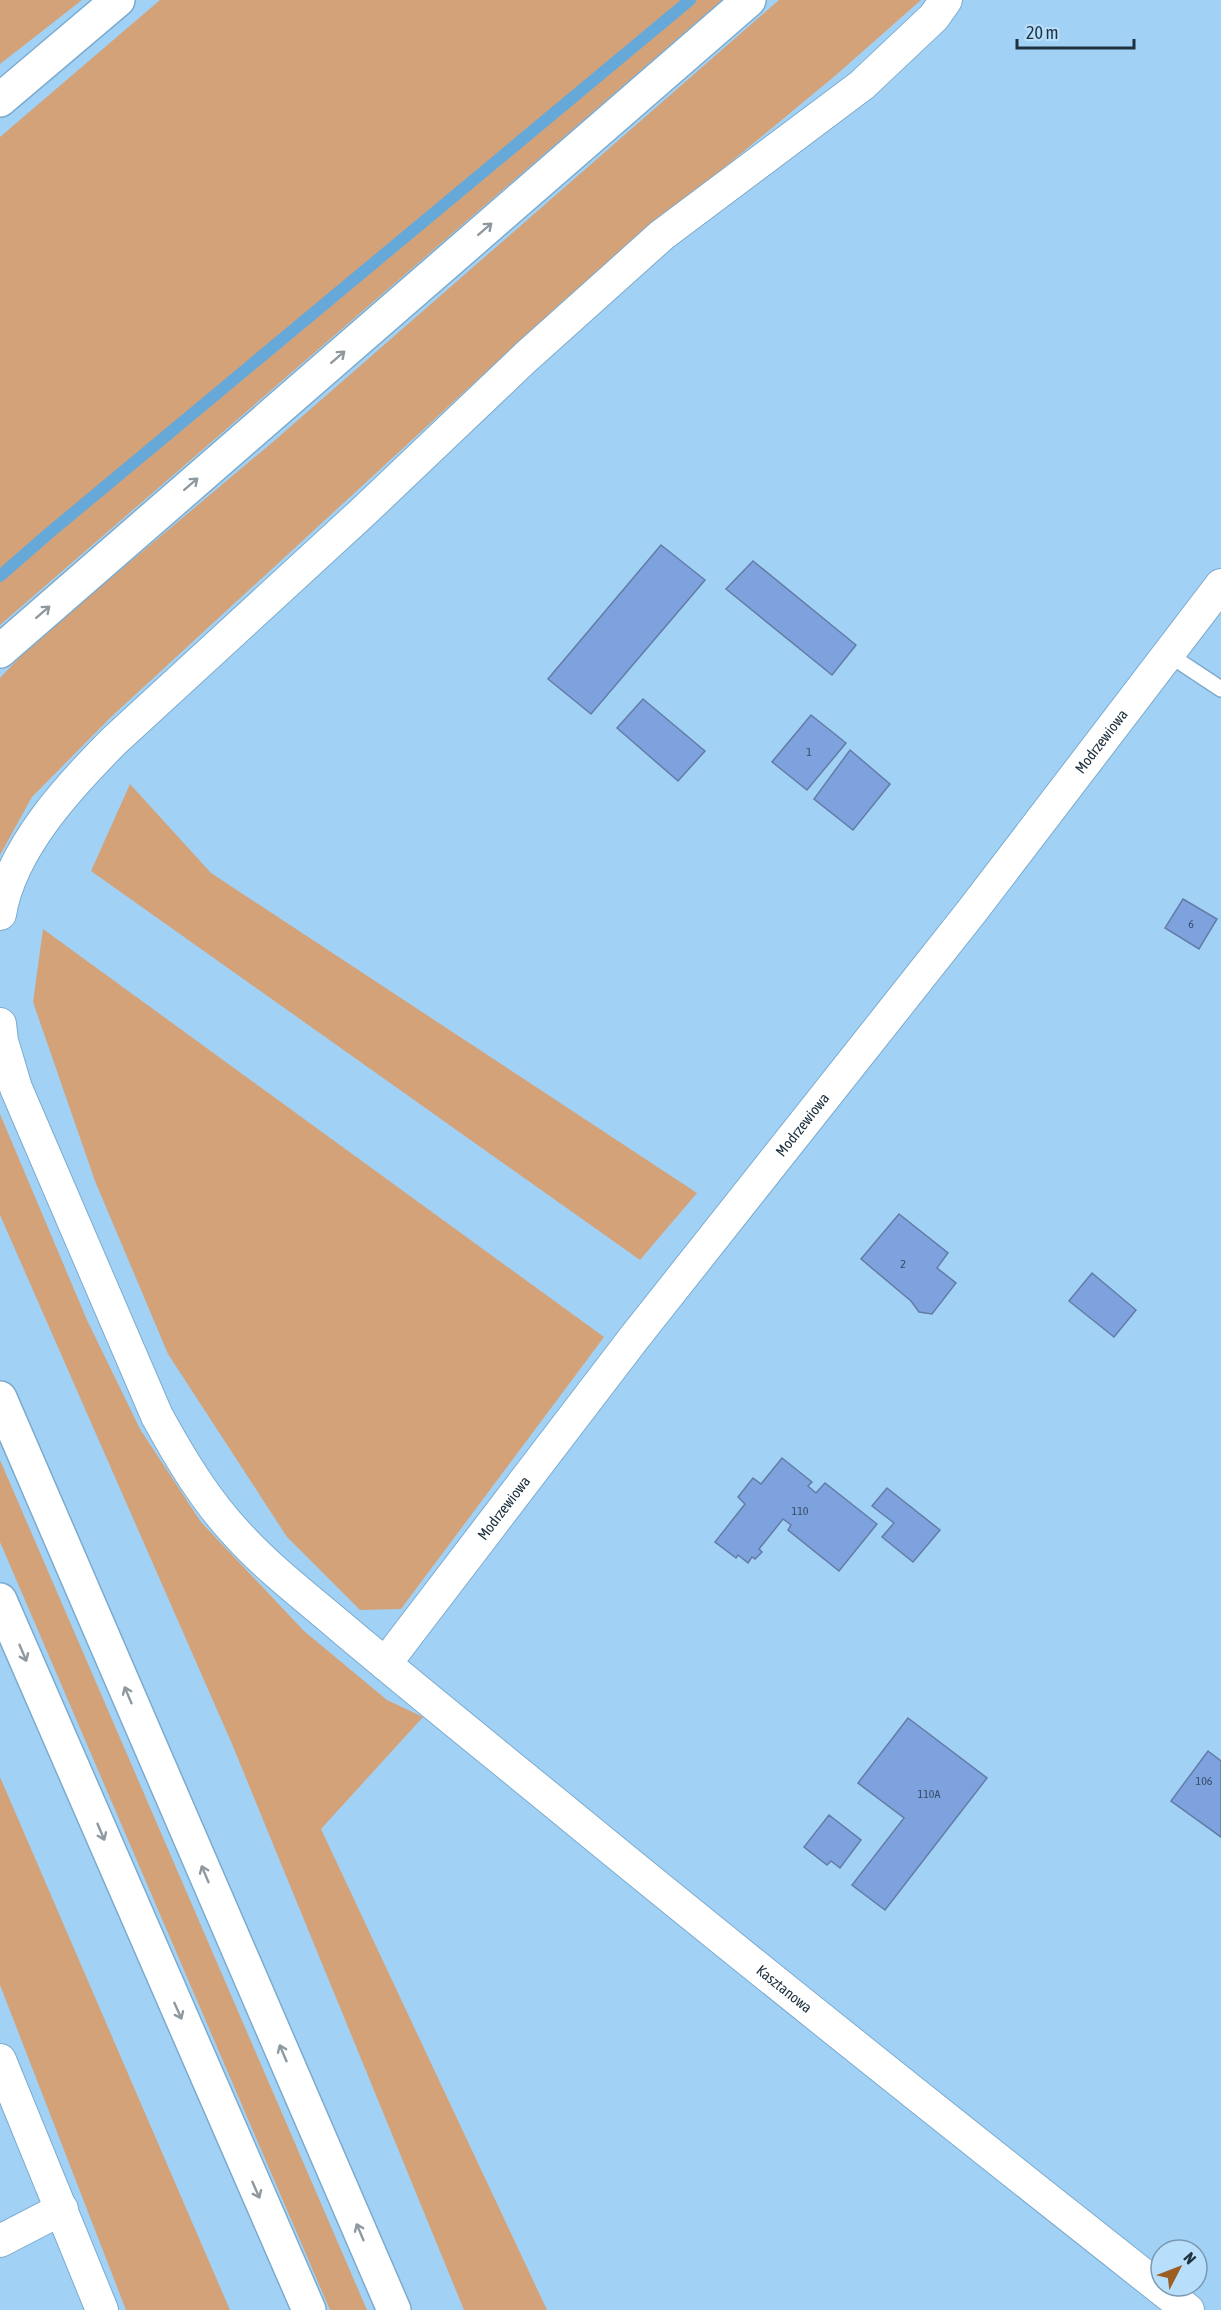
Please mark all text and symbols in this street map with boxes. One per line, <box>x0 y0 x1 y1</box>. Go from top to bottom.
scale bar <box>1017 12 1134 50</box>
text: 20 m <box>1026 22 1058 43</box>
one-way arrow <box>477 222 492 236</box>
one-way arrow <box>330 350 346 363</box>
one-way arrow <box>183 477 198 491</box>
one-way arrow <box>35 605 50 619</box>
street label: Modrzewiowa <box>1071 706 1131 777</box>
house number: 1 <box>806 745 812 759</box>
house number: 6 <box>1188 917 1194 931</box>
street label: Modrzewiowa <box>772 1090 832 1160</box>
house number: 2 <box>900 1257 906 1271</box>
street label: Modrzewiowa <box>474 1473 533 1543</box>
house number: 110 <box>792 1504 809 1518</box>
one-way arrow <box>18 1644 29 1662</box>
one-way arrow <box>122 1687 133 1705</box>
house number: 106 <box>1196 1774 1213 1788</box>
house number: 110A <box>918 1787 941 1801</box>
one-way arrow <box>95 1823 107 1841</box>
one-way arrow <box>199 1866 210 1884</box>
street label: Kasztanowa <box>753 1961 816 2016</box>
one-way arrow <box>173 2002 184 2020</box>
one-way arrow <box>277 2045 288 2063</box>
one-way arrow <box>251 2180 262 2199</box>
one-way arrow <box>354 2224 365 2242</box>
north arrow <box>1149 2238 1209 2298</box>
text: N <box>1180 2248 1200 2267</box>

